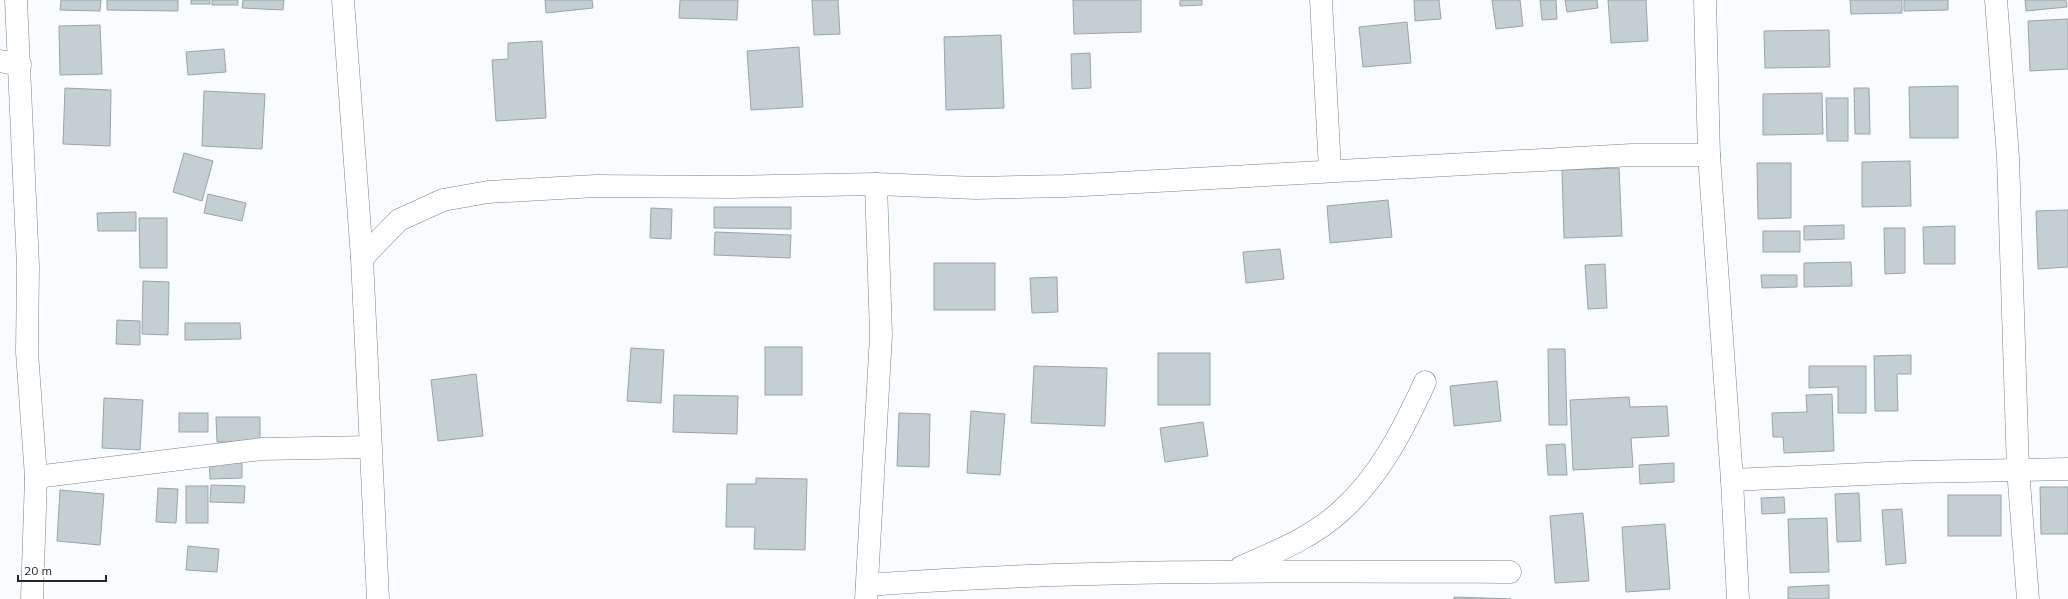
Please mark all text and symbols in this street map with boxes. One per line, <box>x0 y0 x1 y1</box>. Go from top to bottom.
scale bar <box>18 557 106 583</box>
text: 20 m <box>24 563 52 578</box>

